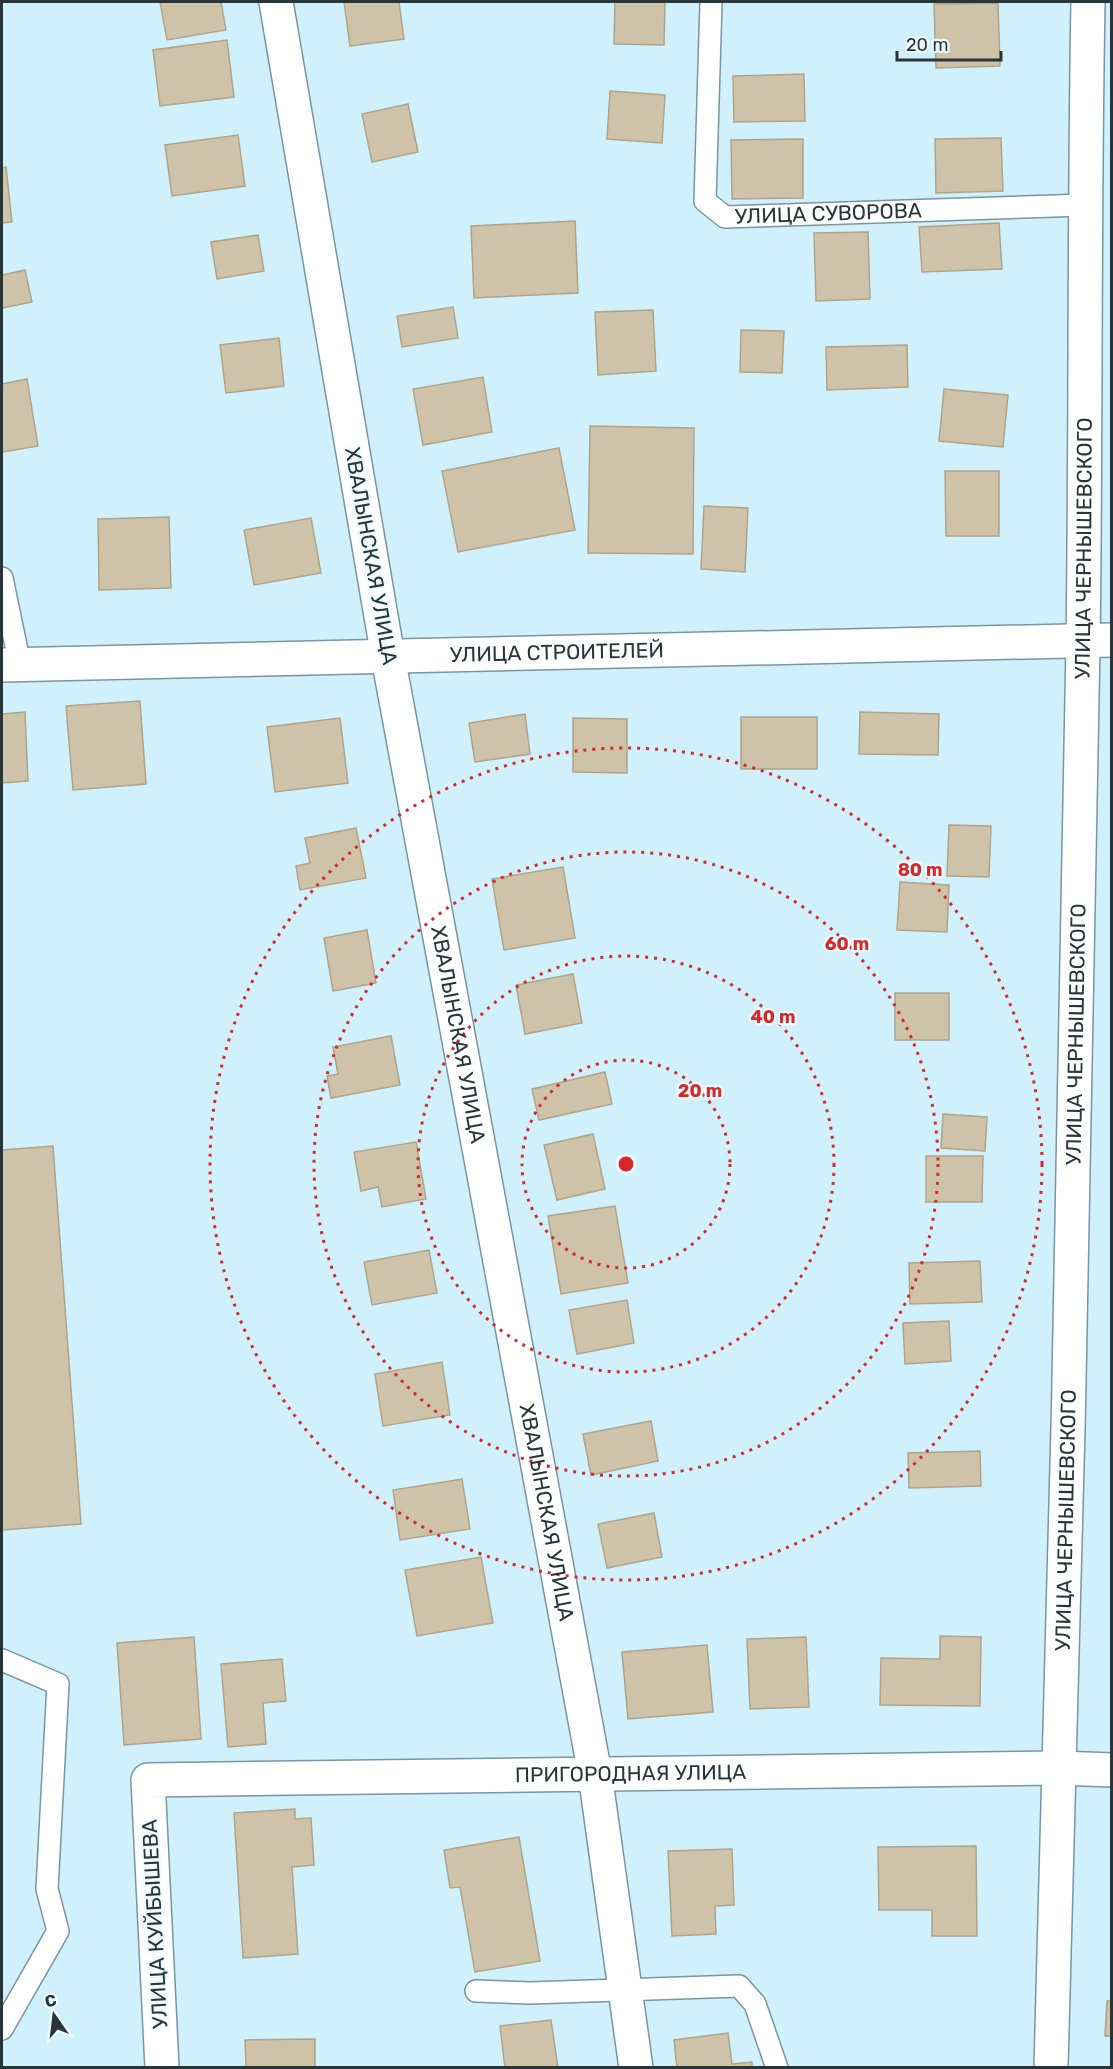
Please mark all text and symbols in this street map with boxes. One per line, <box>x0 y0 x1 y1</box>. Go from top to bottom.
scale bar <box>897 24 1000 62</box>
text: 20 m <box>906 34 948 56</box>
street label: УЛИЦА СУВОРОВА <box>734 197 922 229</box>
street label: УЛИЦА ЧЕРНЫШЕВСКОГО <box>1069 417 1097 679</box>
street label: ХВАЛЫНСКАЯ УЛИЦА <box>340 445 403 667</box>
street label: УЛИЦА СТРОИТЕЛЕЙ <box>449 637 664 667</box>
text: 80 m <box>898 859 942 881</box>
street label: УЛИЦА ЧЕРНЫШЕВСКОГО <box>1061 903 1091 1165</box>
street label: ХВАЛЫНСКАЯ УЛИЦА <box>426 924 491 1145</box>
text: 60 m <box>825 933 869 955</box>
text: 40 m <box>751 1006 795 1028</box>
text: 20 m <box>678 1080 722 1102</box>
centre of rings <box>616 1154 636 1174</box>
street label: УЛИЦА ЧЕРНЫШЕВСКОГО <box>1050 1389 1081 1651</box>
street label: ХВАЛЫНСКАЯ УЛИЦА <box>515 1402 579 1623</box>
street label: ПРИГОРОДНАЯ УЛИЦА <box>515 1759 746 1787</box>
street label: УЛИЦА КУЙБЫШЕВА <box>137 1819 172 2029</box>
north arrow <box>24 1985 84 2045</box>
text: С <box>43 1990 58 2012</box>

